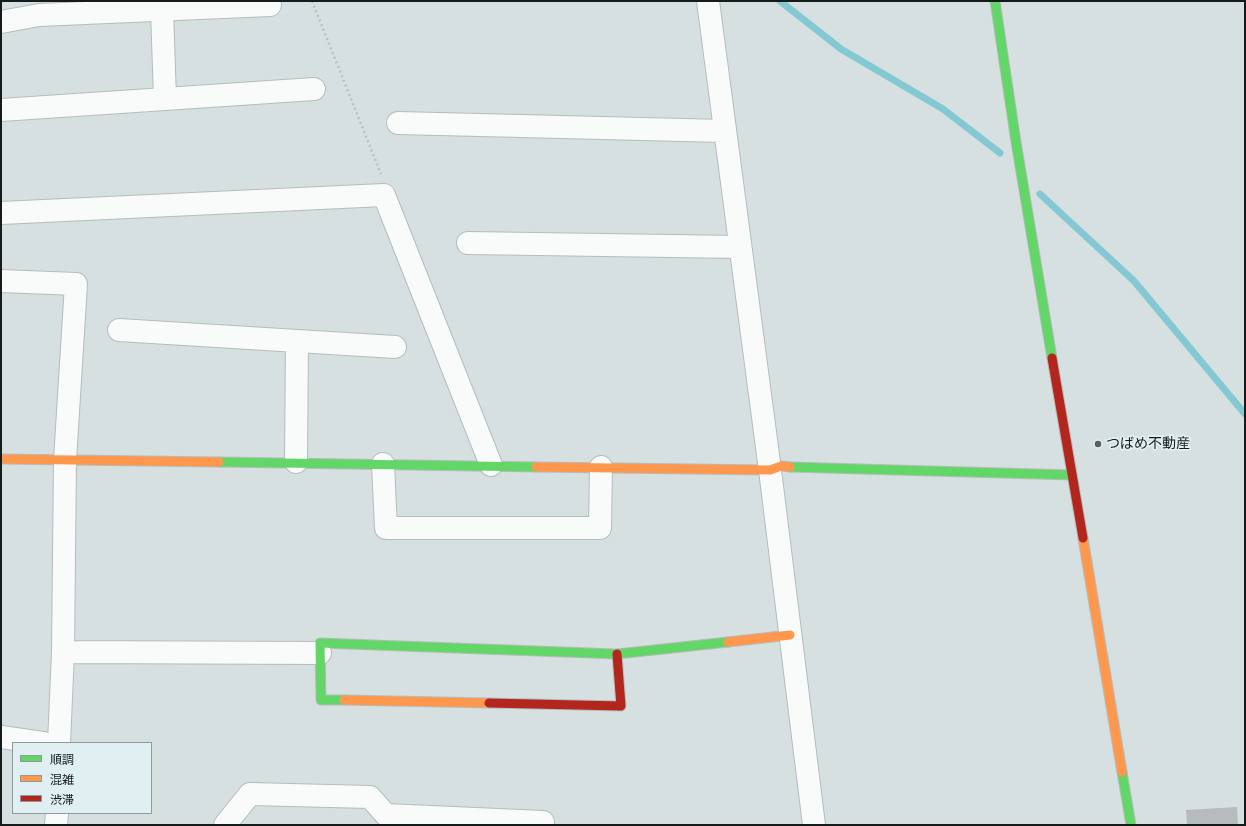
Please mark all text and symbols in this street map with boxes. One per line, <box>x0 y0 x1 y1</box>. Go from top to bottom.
place label: つばめ不動産 <box>1106 436 1190 452</box>
marker: つばめ不動産 <box>1093 439 1103 449</box>
legend <box>12 742 152 814</box>
text: 順調 <box>50 752 74 767</box>
text: 混雑 <box>50 772 74 787</box>
text: 渋滞 <box>50 792 74 807</box>

